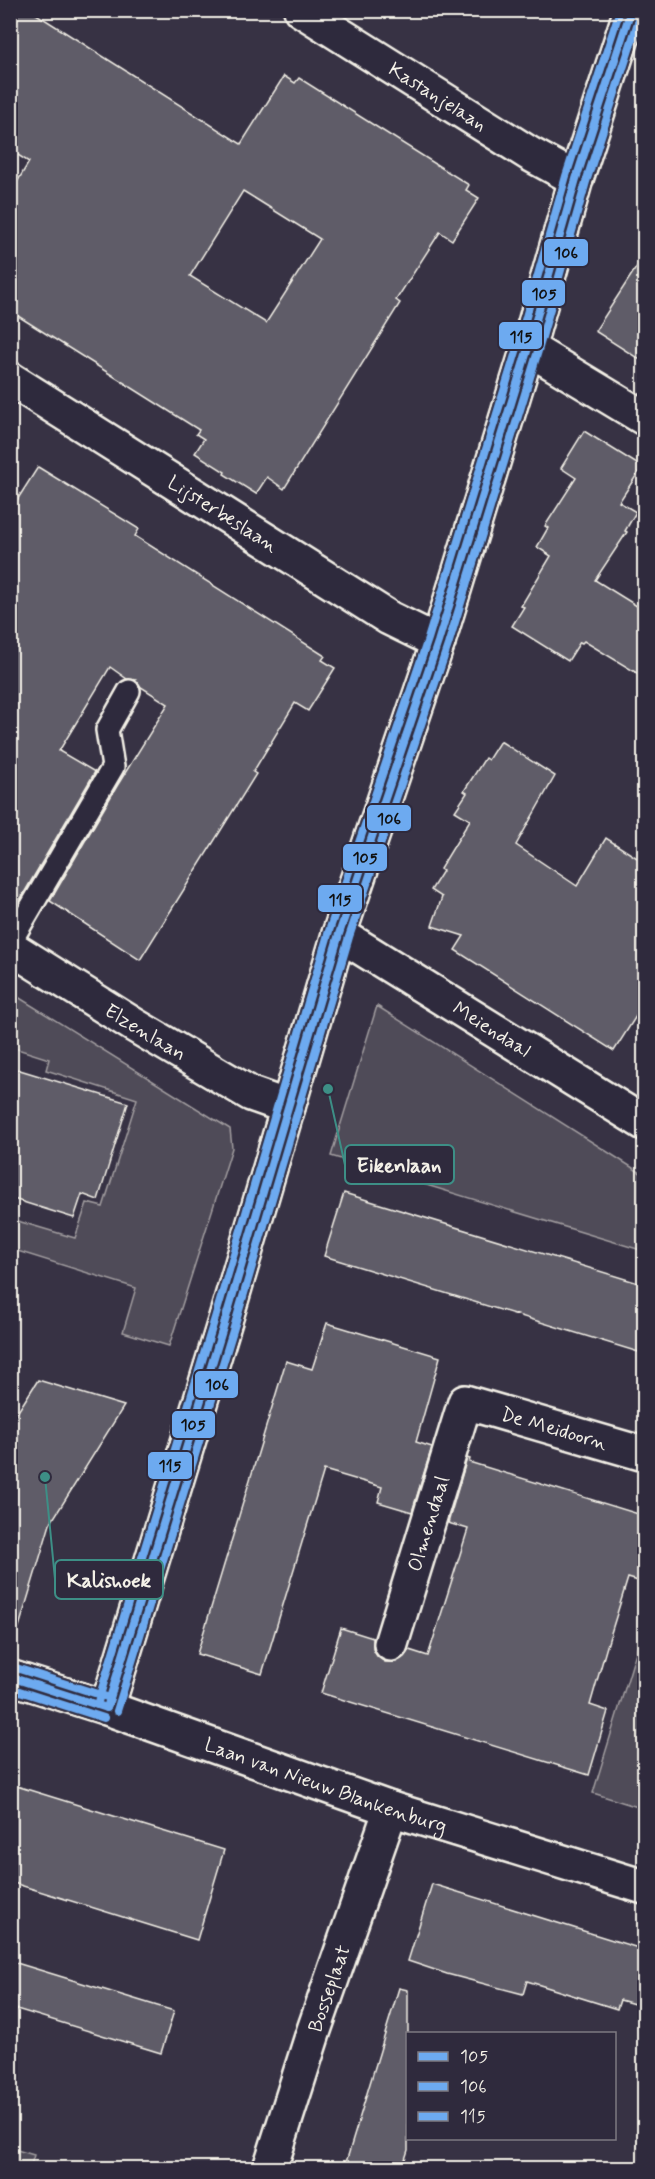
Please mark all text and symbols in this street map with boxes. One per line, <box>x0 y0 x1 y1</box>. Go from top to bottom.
street label: Kastanjelaan <box>383 56 492 139</box>
line badge: 106 <box>543 238 589 267</box>
text: 106 <box>554 243 578 264</box>
line badge: 105 <box>521 279 566 307</box>
text: 105 <box>531 284 557 305</box>
line badge: 115 <box>498 321 543 350</box>
text: 115 <box>510 327 533 348</box>
street label: Lijsterbeslaan <box>162 470 283 560</box>
line badge: 106 <box>366 804 412 832</box>
text: 106 <box>377 809 401 830</box>
line badge: 105 <box>342 843 388 872</box>
text: 105 <box>352 848 378 869</box>
line badge: 115 <box>317 884 363 913</box>
text: 115 <box>329 890 352 911</box>
street label: Meiendaal <box>447 996 535 1065</box>
street label: Elzenlaan <box>99 998 191 1068</box>
callout: Eikenlaan <box>345 1145 454 1184</box>
text: Eikenlaan <box>356 1152 442 1180</box>
line badge: 106 <box>194 1370 239 1399</box>
text: 106 <box>205 1375 229 1396</box>
street label: De Meidoorn <box>498 1401 610 1458</box>
line badge: 105 <box>171 1410 216 1439</box>
text: 105 <box>180 1415 206 1436</box>
line badge: 115 <box>147 1451 193 1480</box>
text: 115 <box>159 1456 182 1477</box>
street label: Olmendaal <box>402 1473 457 1575</box>
callout: Kalishoek <box>55 1560 163 1599</box>
text: Kalishoek <box>67 1567 152 1595</box>
street label: Laan van Nieuw Blankenburg <box>200 1732 450 1841</box>
street label: Bosseplaat <box>302 1942 358 2036</box>
legend <box>406 2032 616 2140</box>
text: 105 <box>460 2045 488 2069</box>
text: 106 <box>460 2075 487 2099</box>
text: 115 <box>460 2105 486 2129</box>

